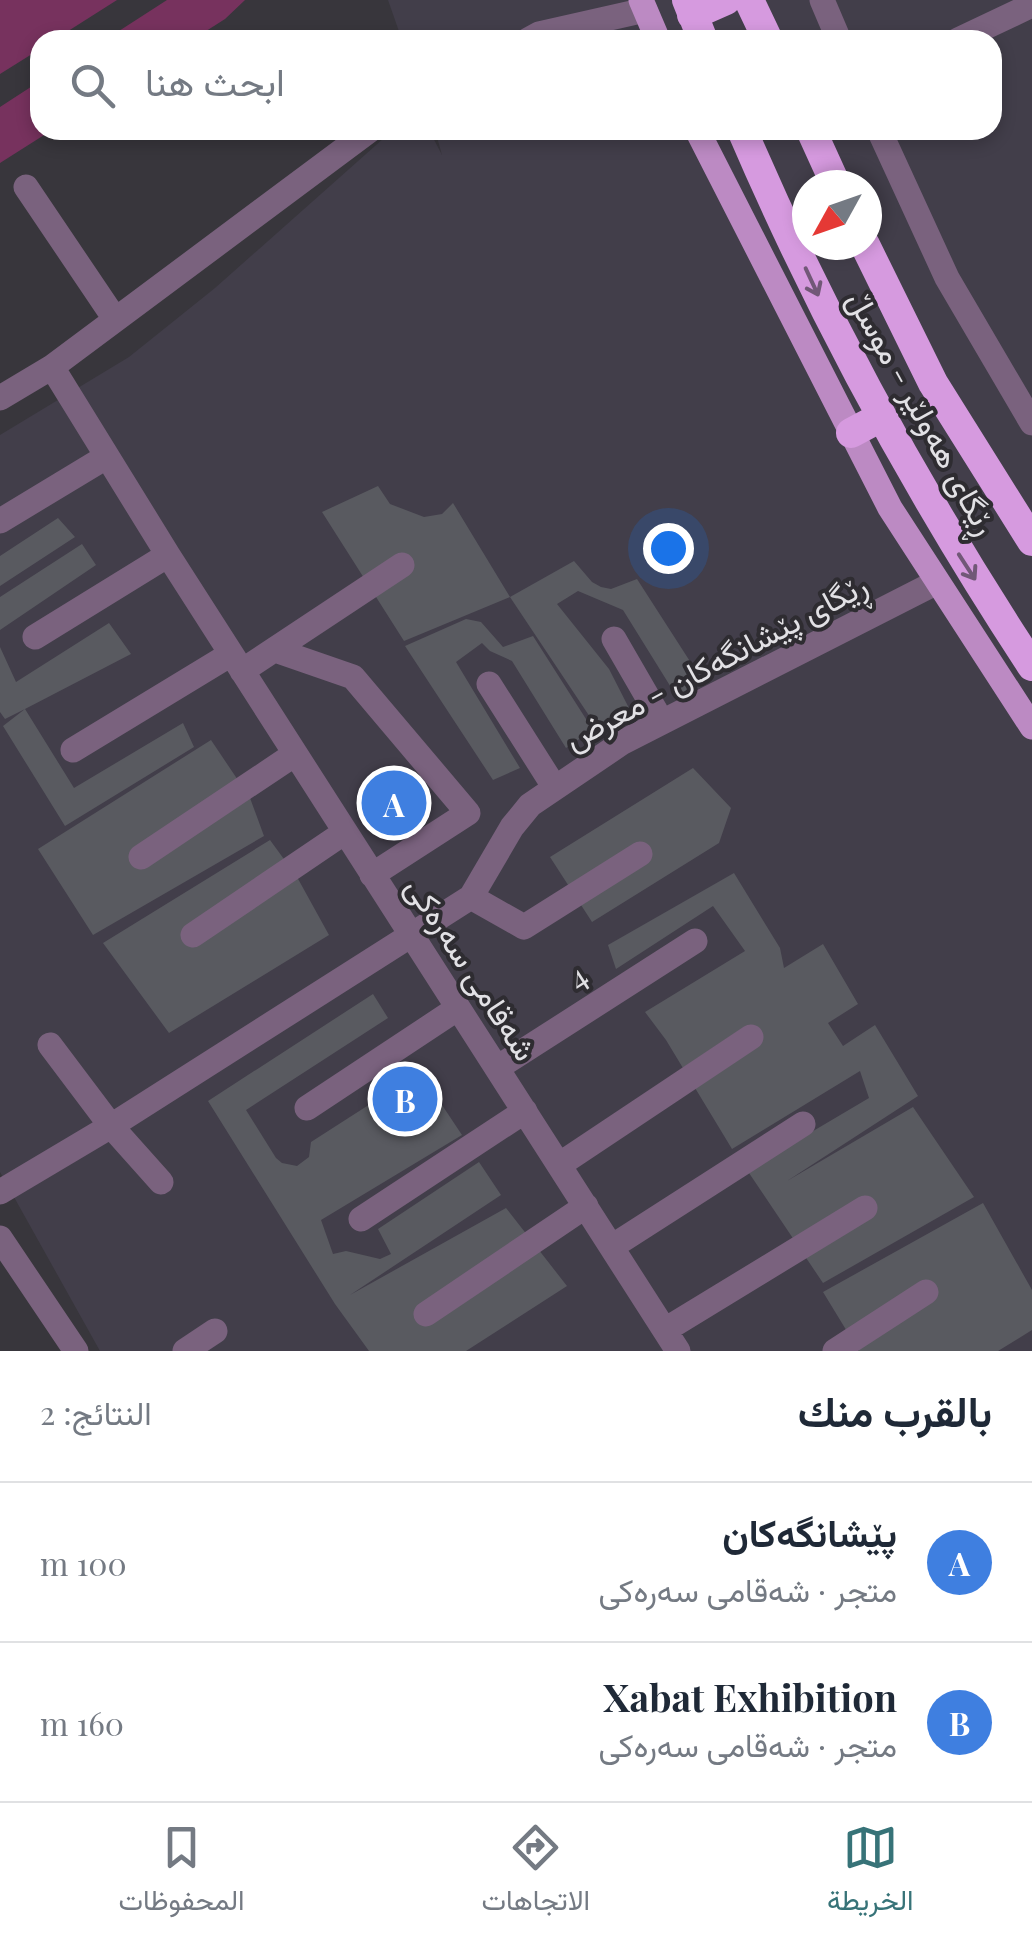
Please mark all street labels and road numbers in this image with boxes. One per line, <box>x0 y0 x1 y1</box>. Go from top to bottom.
street label: ڕێگای هەولێر - موسڵ <box>833 282 1009 545</box>
street label: ڕێگای پێشانگەکان - معرض <box>556 562 877 764</box>
street label: شەقامی سەرەکی <box>397 867 549 1069</box>
street label: 4 <box>558 953 595 997</box>

